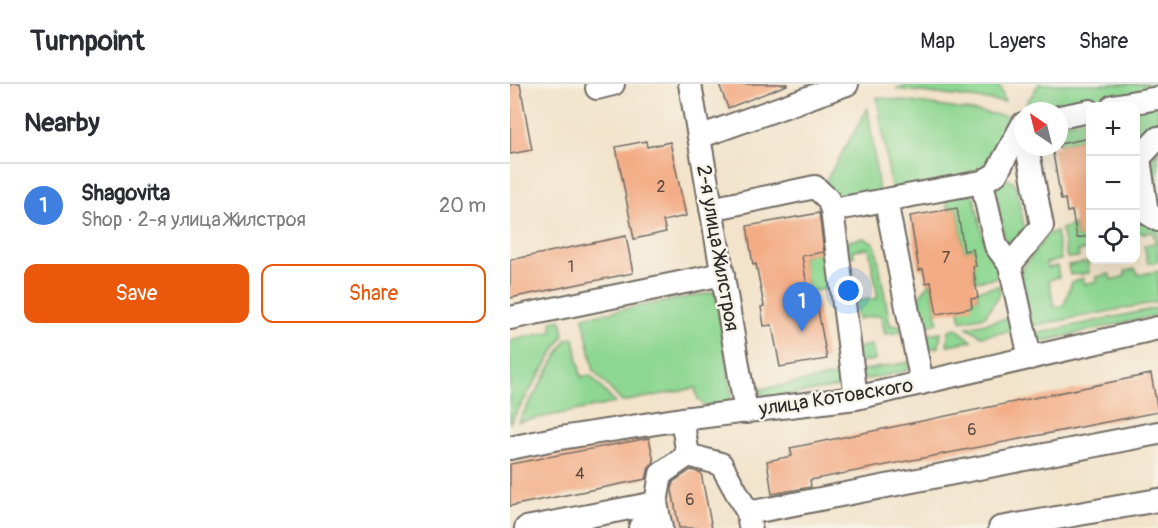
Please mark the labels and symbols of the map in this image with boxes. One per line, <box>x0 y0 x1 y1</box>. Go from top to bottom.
north arrow <box>1014 102 1068 156</box>
street label: 2-я улица Жилстроя <box>691 163 745 333</box>
house number: 2 <box>657 177 666 197</box>
house number: 7 <box>942 248 951 268</box>
house number: 1 <box>568 257 574 277</box>
your location <box>834 276 863 305</box>
pin: 1 <box>782 282 822 332</box>
street label: улица Котовского <box>756 372 915 422</box>
house number: 6 <box>967 420 977 440</box>
house number: 4 <box>575 464 585 484</box>
house number: 6 <box>685 490 695 510</box>

